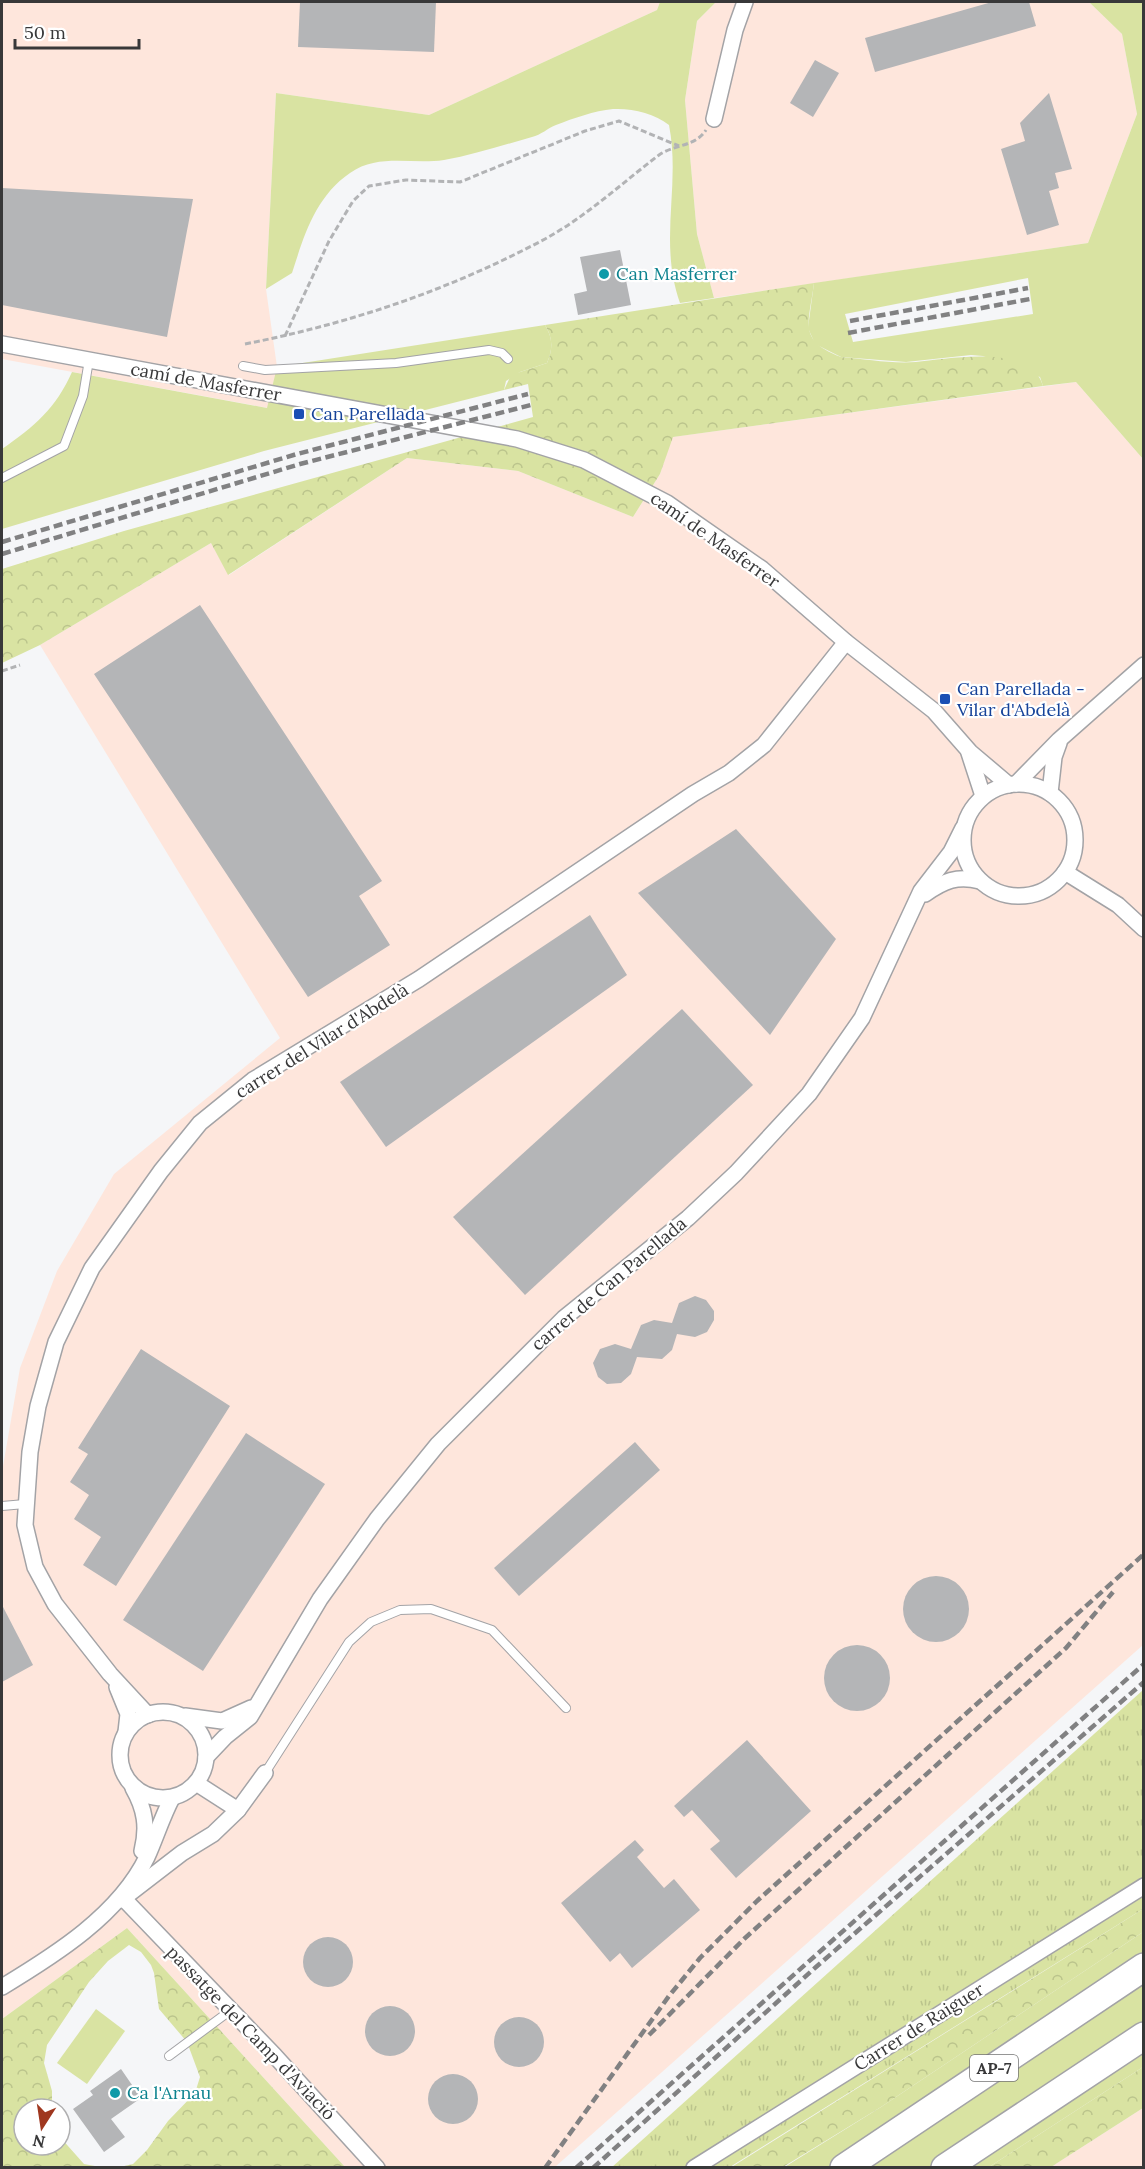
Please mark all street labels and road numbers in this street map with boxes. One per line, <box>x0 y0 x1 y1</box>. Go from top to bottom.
street label: camí de Masferrer <box>129 357 284 406</box>
street label: camí de Masferrer <box>646 486 785 593</box>
street label: carrer del Vilar d'Abdelà <box>231 978 413 1103</box>
street label: carrer de Can Parellada <box>526 1212 691 1355</box>
street label: passatge del Camp d'Aviació <box>162 1941 341 2125</box>
street label: Carrer de Raiguer <box>850 1977 988 2076</box>
road number: AP-7 <box>970 2055 1018 2081</box>

